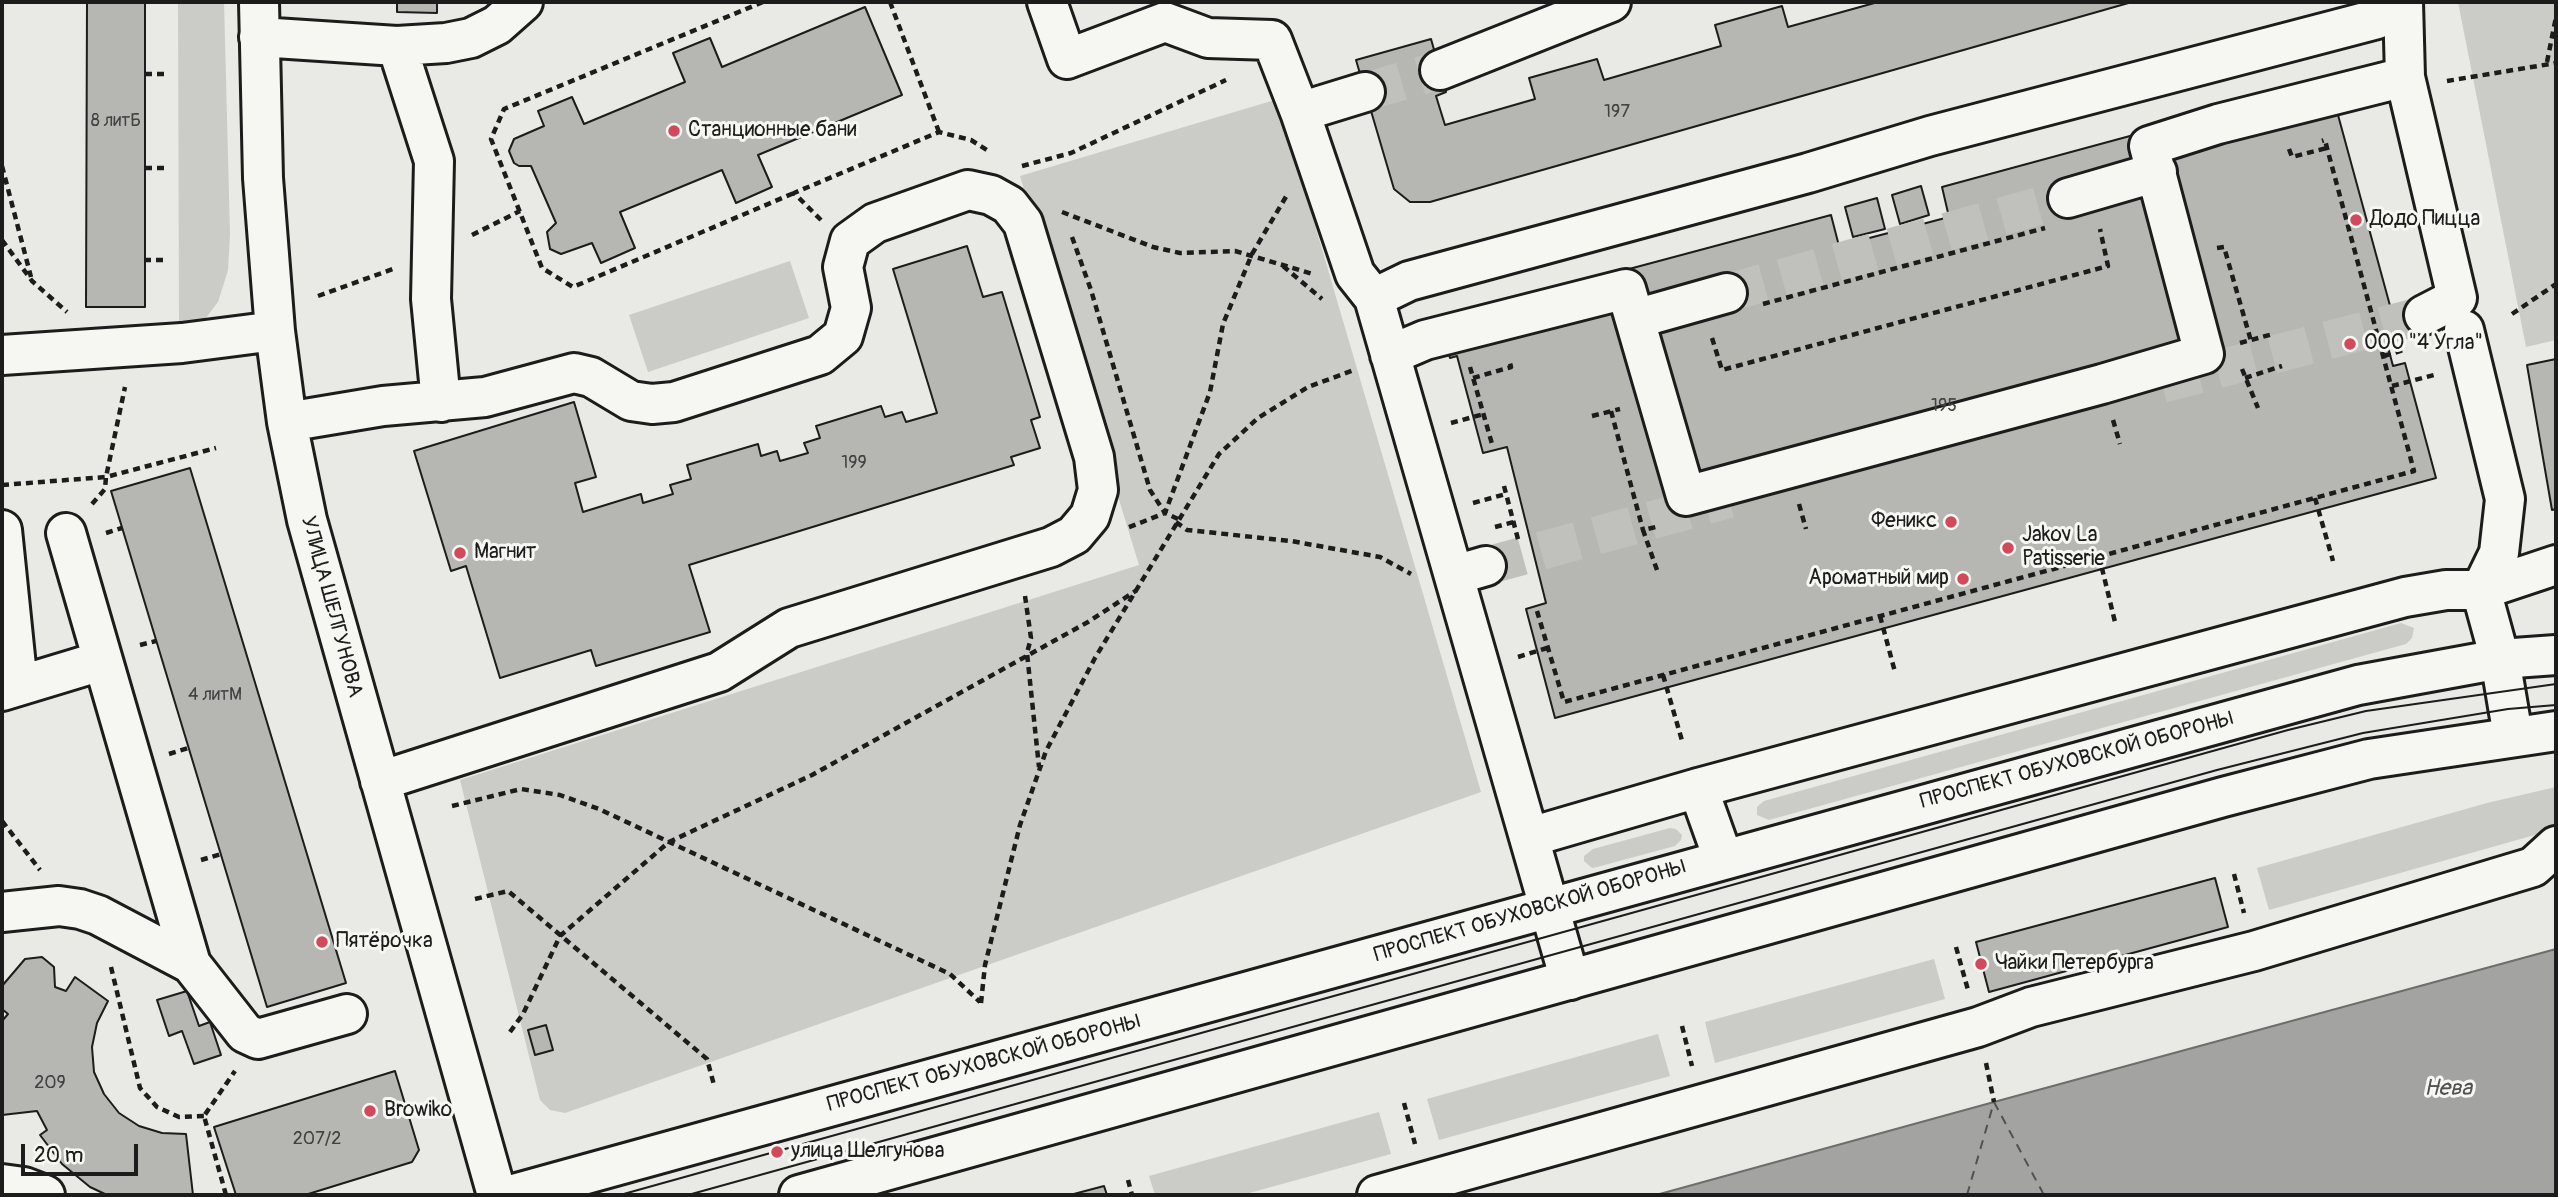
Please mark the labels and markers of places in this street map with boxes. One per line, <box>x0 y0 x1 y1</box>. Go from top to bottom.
place label: Станционные бани <box>688 118 857 144</box>
marker: Станционные бани <box>666 123 682 139</box>
place label: Додо Пицца <box>2370 207 2480 233</box>
marker: Додо Пицца <box>2348 212 2364 228</box>
place label: ООО "4 Угла" <box>2364 331 2483 357</box>
marker: ООО "4 Угла" <box>2342 336 2358 352</box>
place label: Феникс <box>1871 509 1937 535</box>
marker: Феникс <box>1943 514 1959 530</box>
place label: Jakov La Patisserie <box>2022 523 2105 573</box>
place label: Магнит <box>474 540 536 566</box>
marker: Jakov La Patisserie <box>2000 540 2016 556</box>
marker: Магнит <box>452 545 468 561</box>
place label: Ароматный мир <box>1808 566 1949 592</box>
marker: Ароматный мир <box>1955 571 1971 587</box>
place label: Пятёрочка <box>336 929 433 955</box>
marker: Пятёрочка <box>314 934 330 950</box>
place label: Чайки Петербурга <box>1995 951 2154 977</box>
marker: Чайки Петербурга <box>1973 956 1989 972</box>
place label: Browiko <box>384 1098 452 1124</box>
marker: Browiko <box>362 1103 378 1119</box>
place label: улица Шелгунова <box>791 1139 944 1165</box>
marker: улица Шелгунова <box>769 1144 785 1160</box>

